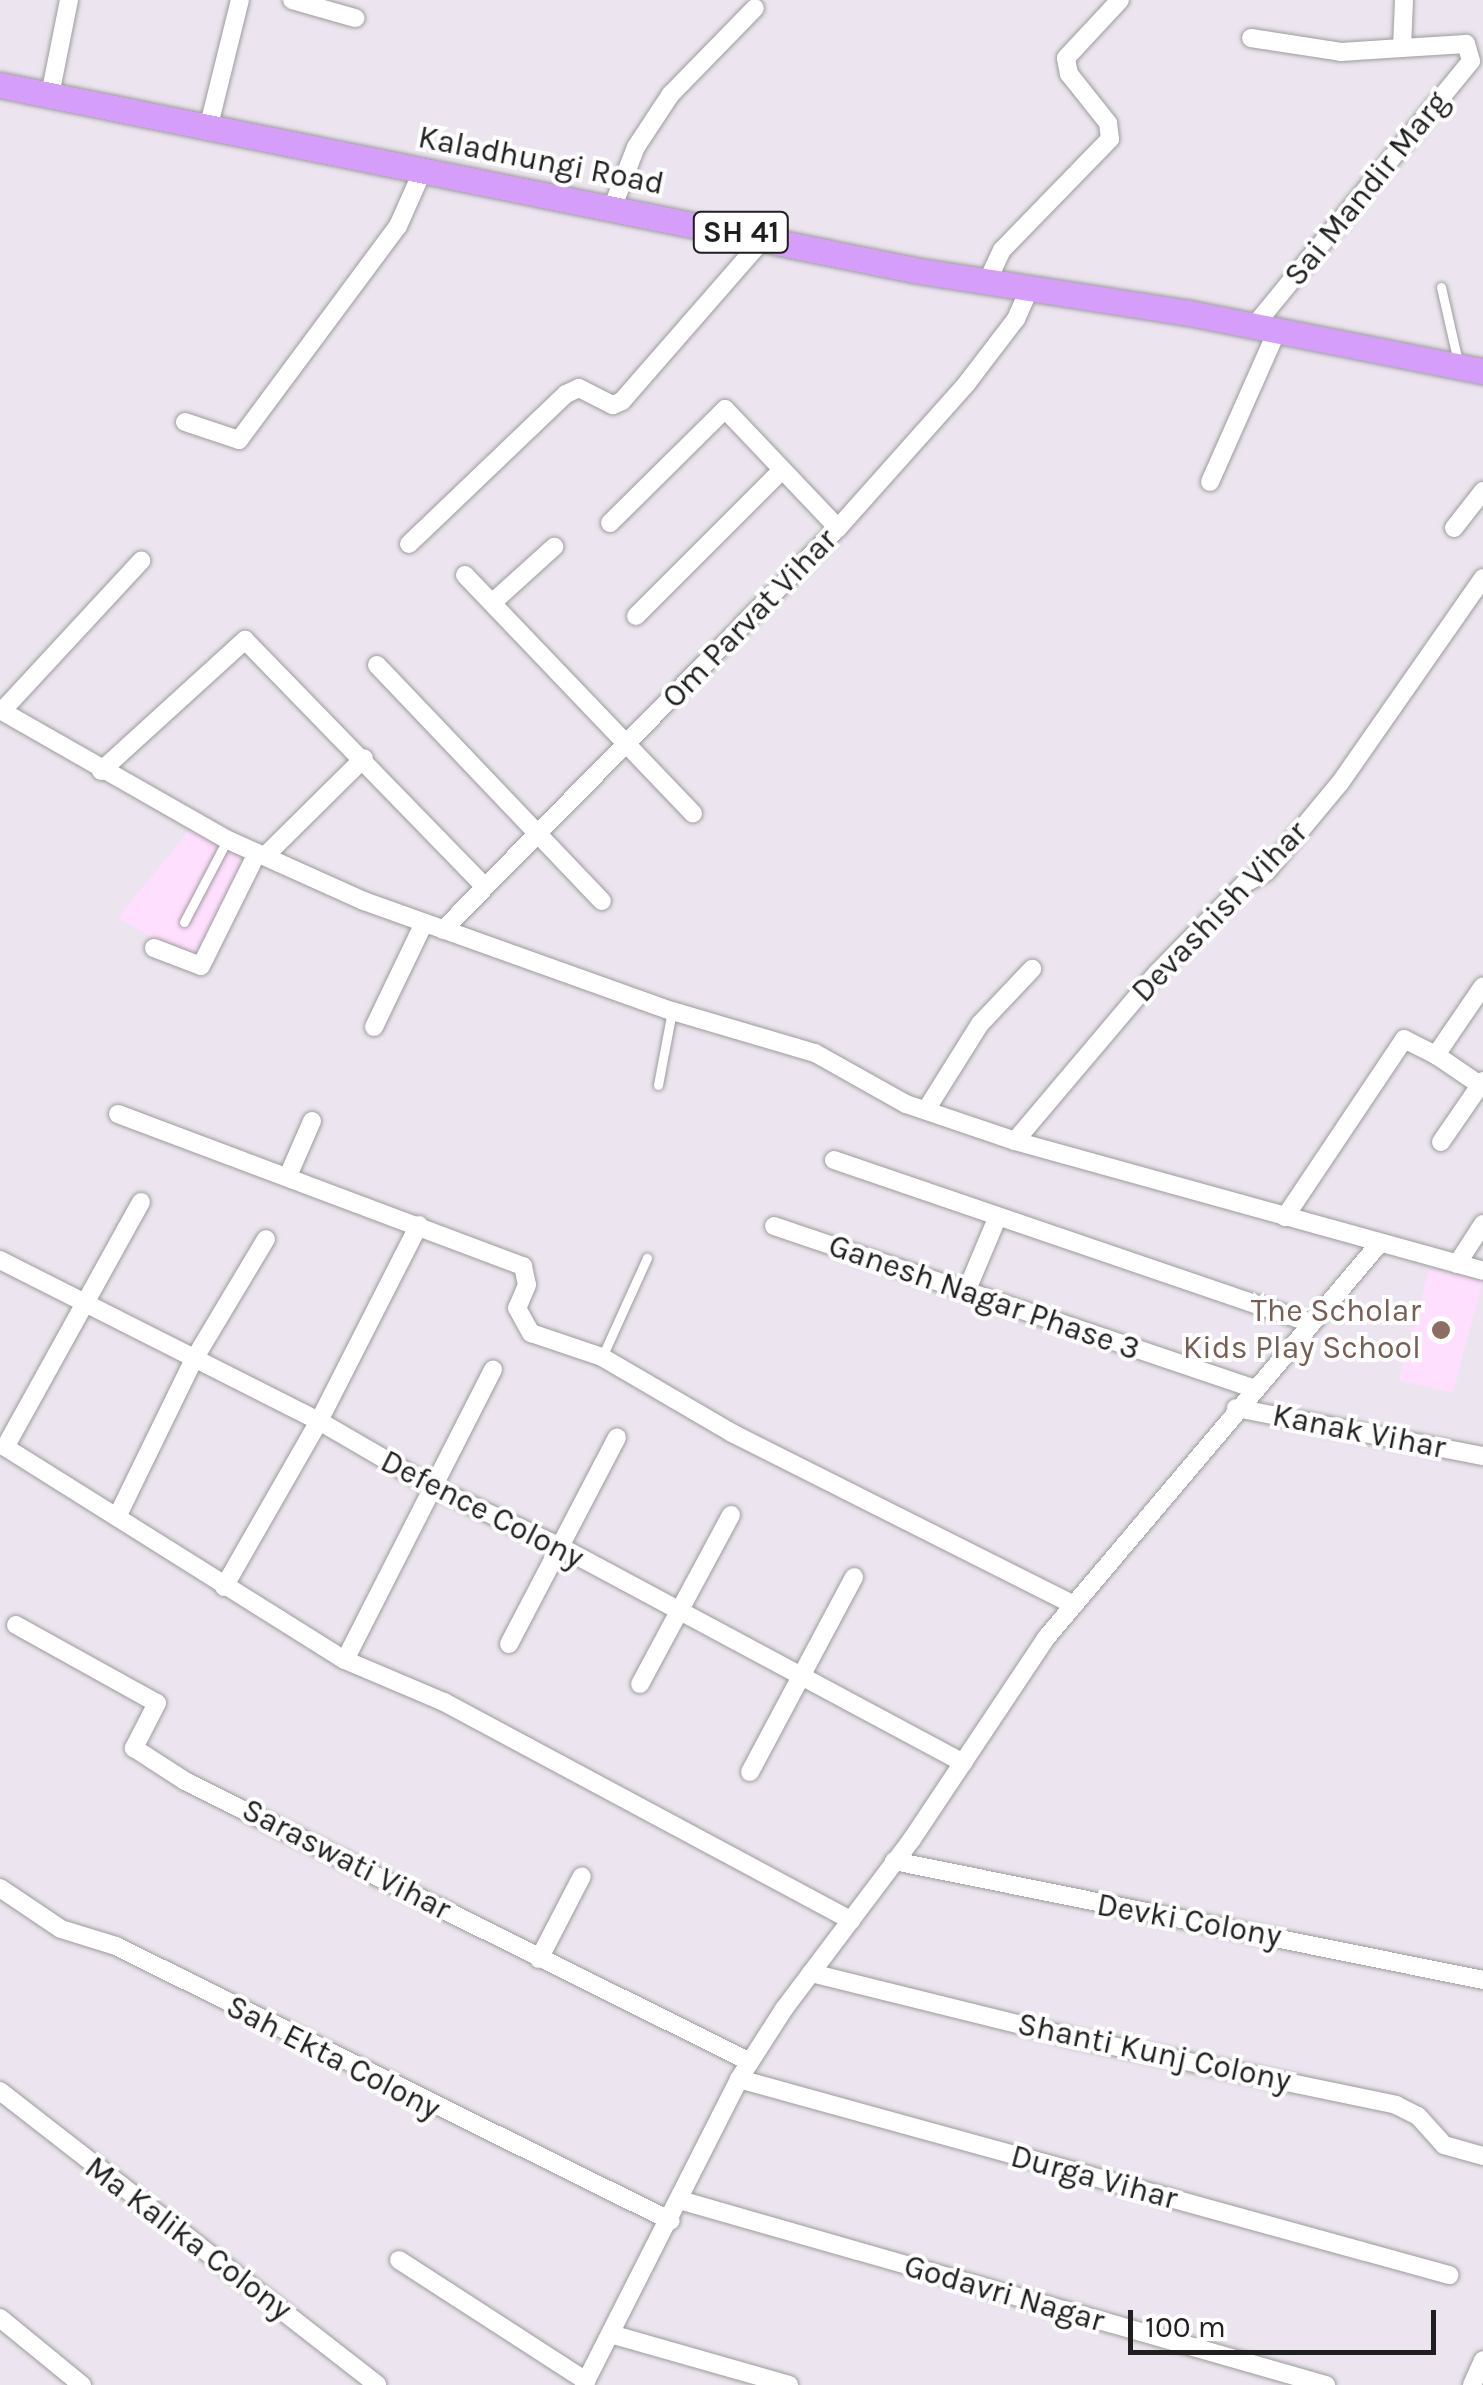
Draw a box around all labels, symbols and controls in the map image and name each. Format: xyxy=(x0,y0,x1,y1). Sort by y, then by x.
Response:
street label: Sai Mandir Marg xyxy=(1277,84,1457,294)
street label: Kaladhungi Road xyxy=(415,118,667,204)
road number: SH 41 xyxy=(691,207,791,257)
street label: Om Parvat Vihar xyxy=(655,521,845,717)
street label: Devashish Vihar xyxy=(1124,814,1316,1010)
street label: Ganesh Nagar Phase 3 xyxy=(823,1227,1145,1369)
place label: The Scholar Kids Play School xyxy=(1183,1293,1421,1368)
marker: The Scholar Kids Play School xyxy=(1430,1319,1452,1341)
street label: Kanak Vihar xyxy=(1269,1396,1449,1468)
street label: Defence Colony xyxy=(374,1442,590,1578)
street label: Saraswati Vihar xyxy=(235,1791,457,1929)
street label: Devki Colony xyxy=(1094,1886,1284,1956)
street label: Sah Ekta Colony xyxy=(220,1988,446,2128)
street label: Shanti Kunj Colony xyxy=(1014,2005,1294,2101)
street label: Durga Vihar xyxy=(1007,2137,1181,2219)
street label: Ma Kalika Colony xyxy=(77,2149,299,2329)
street label: Godavri Nagar xyxy=(900,2247,1108,2341)
scale bar xyxy=(1133,2290,1440,2352)
text: 100 m xyxy=(1145,2309,1226,2345)

